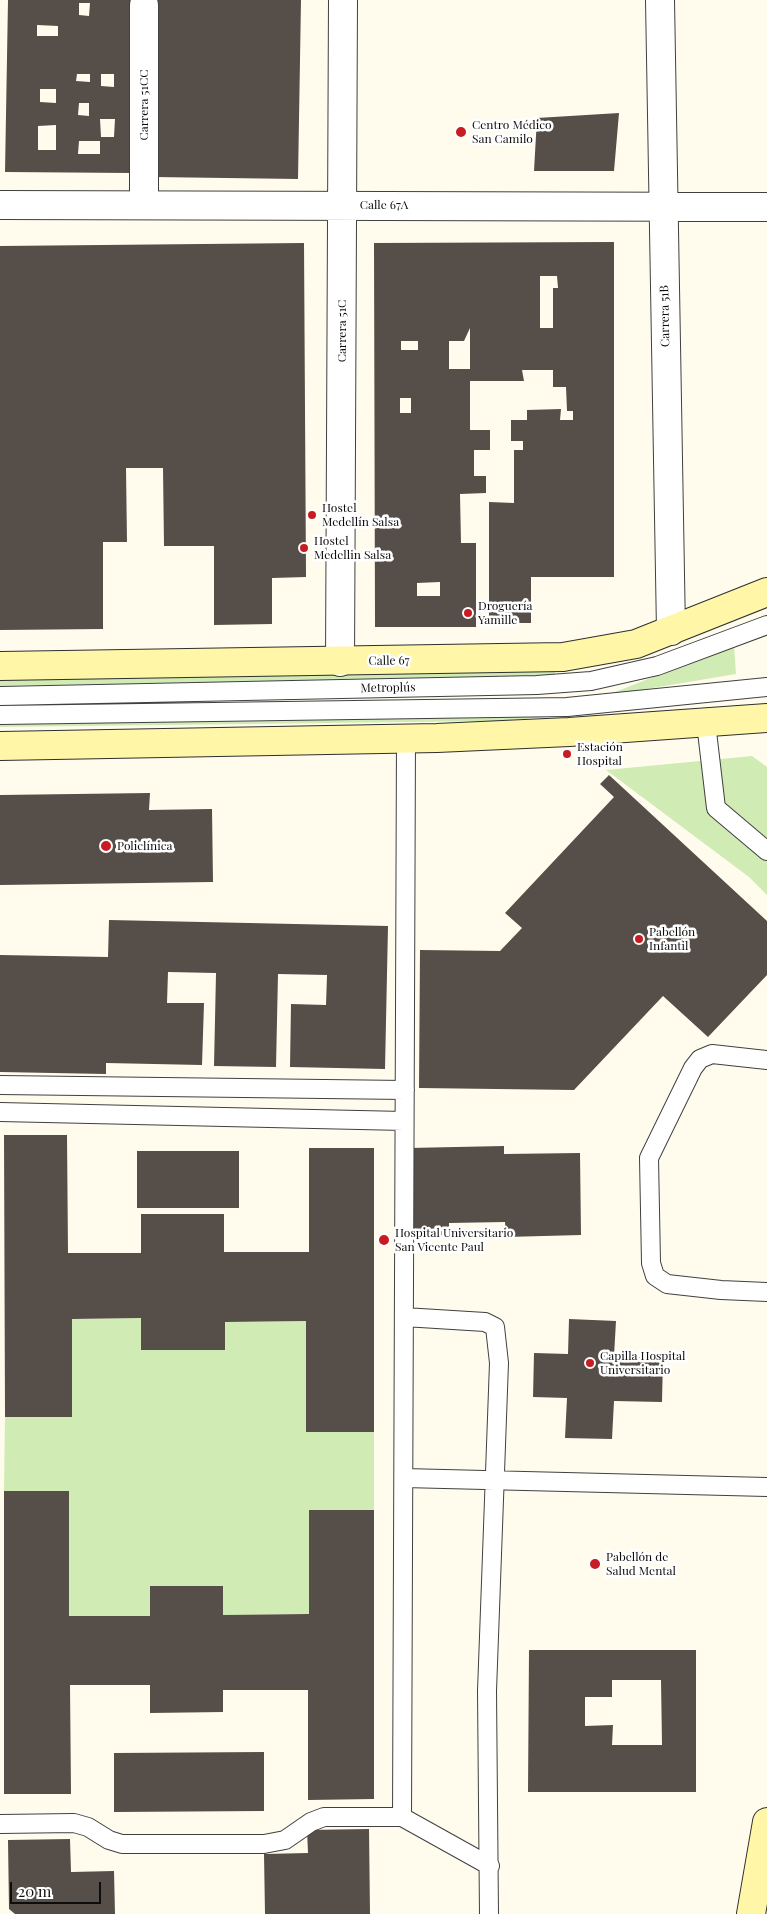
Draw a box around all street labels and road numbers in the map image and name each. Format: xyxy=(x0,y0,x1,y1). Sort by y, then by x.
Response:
street label: Carrera 51CC xyxy=(137,70,151,140)
street label: Calle 67A xyxy=(360,198,408,212)
street label: Carrera 51B xyxy=(657,285,673,347)
street label: Carrera 51C xyxy=(335,300,349,362)
street label: Calle 67 xyxy=(368,653,410,669)
street label: Metroplús xyxy=(360,680,416,696)

